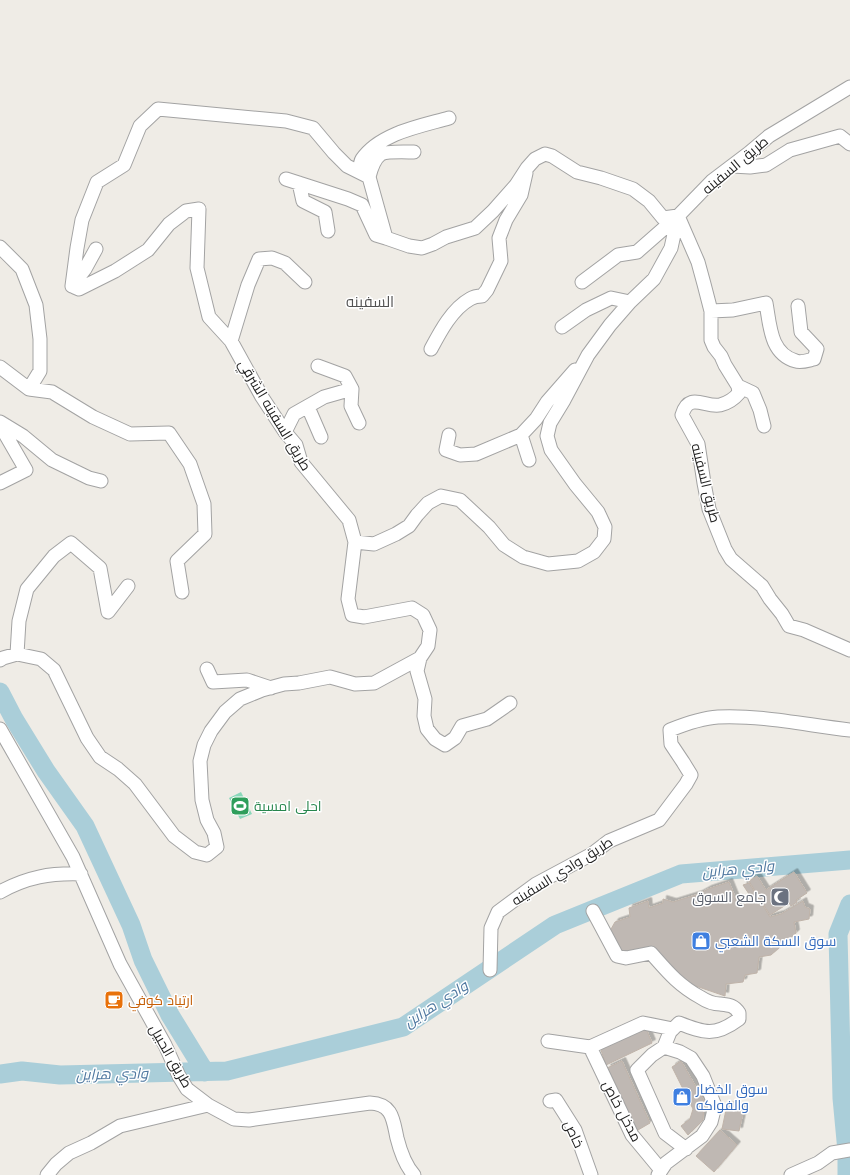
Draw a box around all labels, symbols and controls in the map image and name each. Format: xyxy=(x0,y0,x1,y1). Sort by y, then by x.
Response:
street label: طريق السفينه xyxy=(697,131,773,199)
district label: السفينه xyxy=(346,291,394,313)
street label: طريق السفينه الشرقي xyxy=(232,355,316,476)
street label: طريق السفينه xyxy=(686,441,726,525)
sports icon: احلى امسية xyxy=(229,795,251,817)
place label: احلى امسية xyxy=(254,796,321,816)
street label: طريق وادي السفينه xyxy=(508,832,618,912)
water label: وادي هراين xyxy=(701,855,776,884)
mosque icon: جامع السوق xyxy=(769,886,791,908)
place label: جامع السوق xyxy=(692,887,766,907)
shop icon: سوق السكة الشعبي xyxy=(690,930,712,952)
place label: سوق السكة الشعبي xyxy=(715,931,836,953)
water label: وادي هراين xyxy=(400,975,474,1034)
cafe icon: ارتياد كوفي xyxy=(103,989,125,1011)
place label: ارتياد كوفي xyxy=(128,990,193,1012)
street label: طريق الحبيل xyxy=(145,1021,197,1091)
water label: وادي هراين xyxy=(76,1062,149,1087)
street label: مدخل خاص xyxy=(597,1077,647,1145)
place label: سوق الخضار والفواكه xyxy=(695,1079,768,1115)
shop icon: سوق الخضار والفواكه xyxy=(671,1086,693,1108)
street label: خاص xyxy=(559,1117,589,1151)

